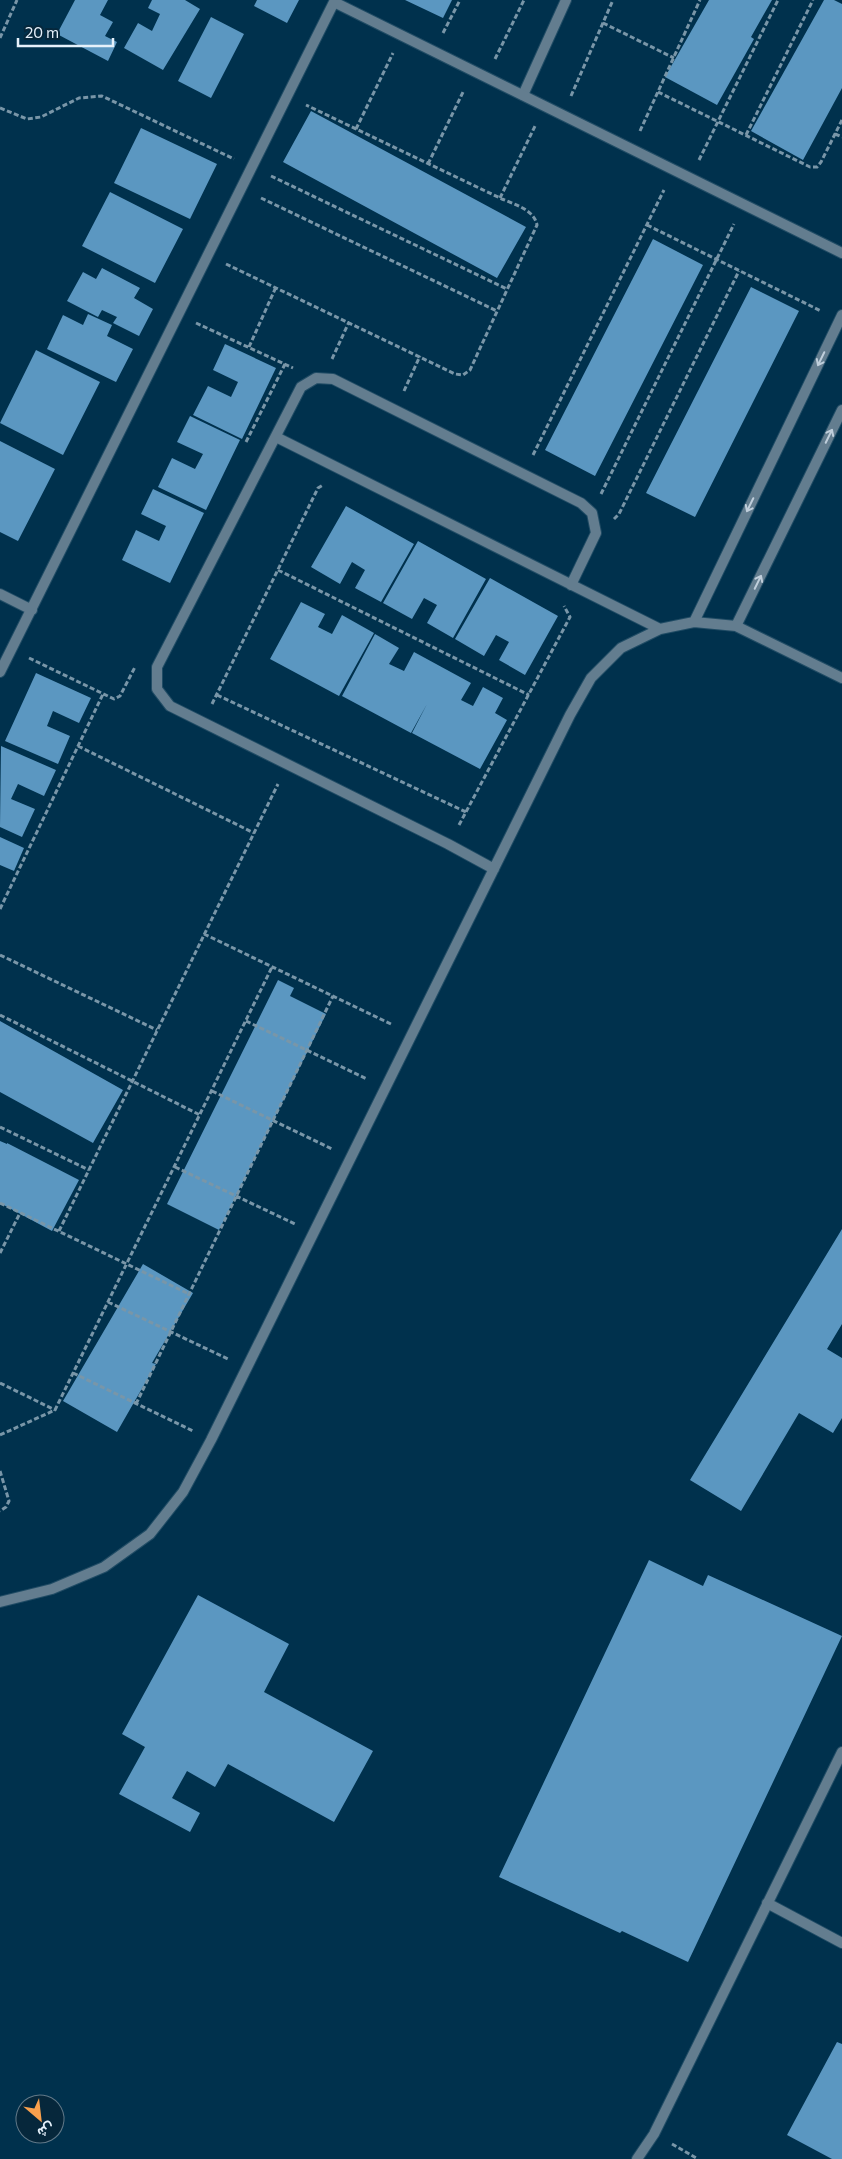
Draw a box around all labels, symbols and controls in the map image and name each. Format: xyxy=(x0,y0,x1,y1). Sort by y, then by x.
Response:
scale bar xyxy=(18,15,112,47)
text: 20 m xyxy=(25,23,59,41)
one-way arrow xyxy=(816,351,825,366)
one-way arrow xyxy=(825,429,834,444)
one-way arrow xyxy=(745,497,754,512)
one-way arrow xyxy=(754,575,763,590)
north arrow xyxy=(15,2094,65,2144)
text: ش xyxy=(34,2119,58,2142)

